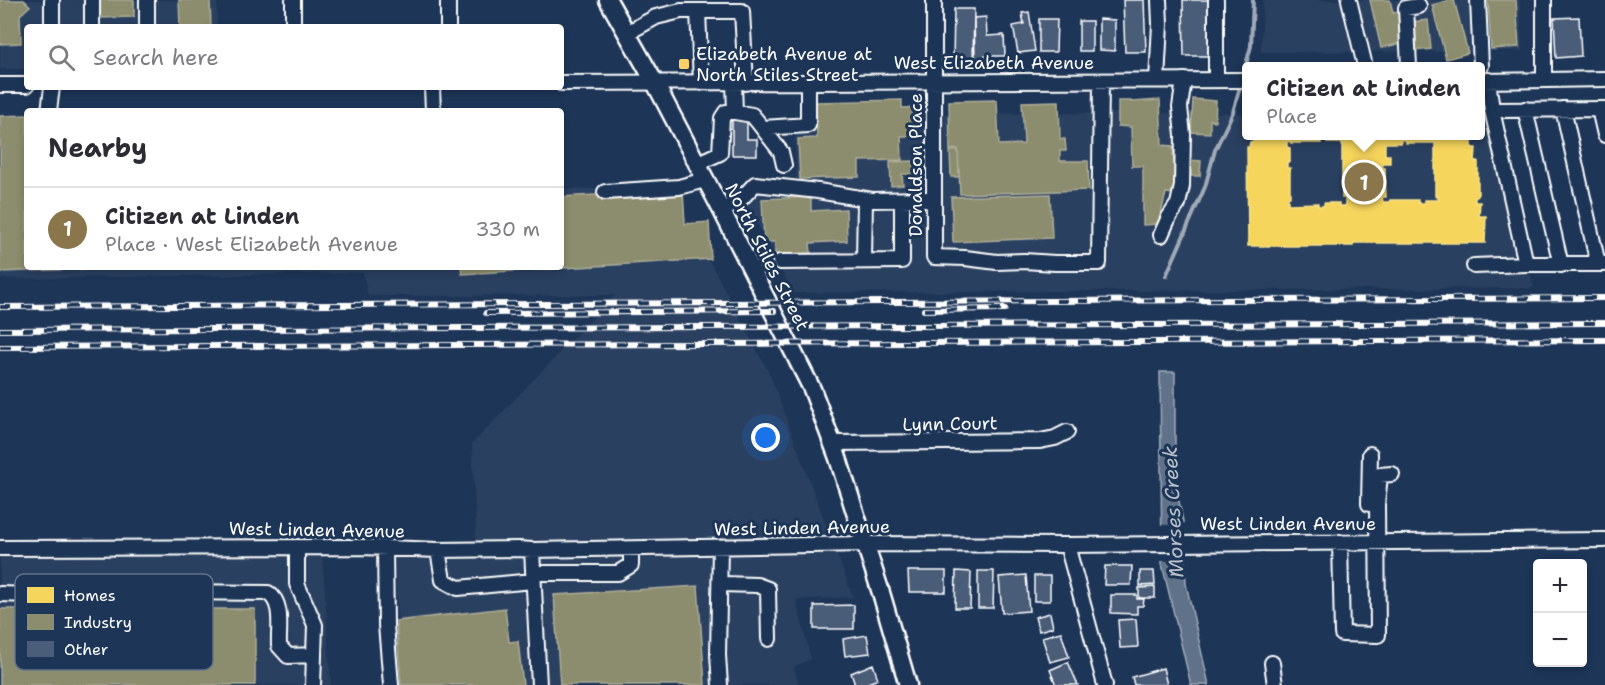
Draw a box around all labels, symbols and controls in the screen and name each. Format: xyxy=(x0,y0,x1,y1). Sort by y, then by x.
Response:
search box xyxy=(24,24,564,90)
icon: search xyxy=(45,41,78,74)
place label: Elizabeth Avenue at North Stiles Street xyxy=(696,42,873,87)
text: Search here xyxy=(93,43,219,72)
street label: West Elizabeth Avenue xyxy=(894,51,1094,75)
marker: Elizabeth Avenue at North Stiles Street xyxy=(677,57,691,71)
popup xyxy=(1242,62,1485,140)
text: Citizen at Linden xyxy=(1266,74,1461,103)
street label: Donaldson Place xyxy=(904,93,928,237)
text: Place xyxy=(1266,103,1317,129)
text: Nearby xyxy=(48,130,147,165)
pin: 1 xyxy=(1344,160,1384,204)
street label: North Stiles Street xyxy=(719,179,815,335)
text: Citizen at Linden xyxy=(105,202,299,231)
text: 1 xyxy=(63,216,72,242)
text: 330 m xyxy=(476,216,540,242)
text: Place · West Elizabeth Avenue xyxy=(105,231,398,257)
street label: Lynn Court xyxy=(902,411,998,437)
your location xyxy=(751,423,780,452)
water label: Morses Creek xyxy=(1157,445,1189,579)
street label: West Linden Avenue xyxy=(1200,512,1376,536)
street label: West Linden Avenue xyxy=(714,514,890,542)
street label: West Linden Avenue xyxy=(229,516,405,544)
map controls xyxy=(1533,559,1587,667)
button: + xyxy=(1533,559,1587,613)
legend xyxy=(15,574,213,670)
text: Homes xyxy=(64,585,116,606)
text: Industry xyxy=(64,612,132,633)
button: − xyxy=(1533,613,1587,667)
text: Other xyxy=(64,639,108,660)

